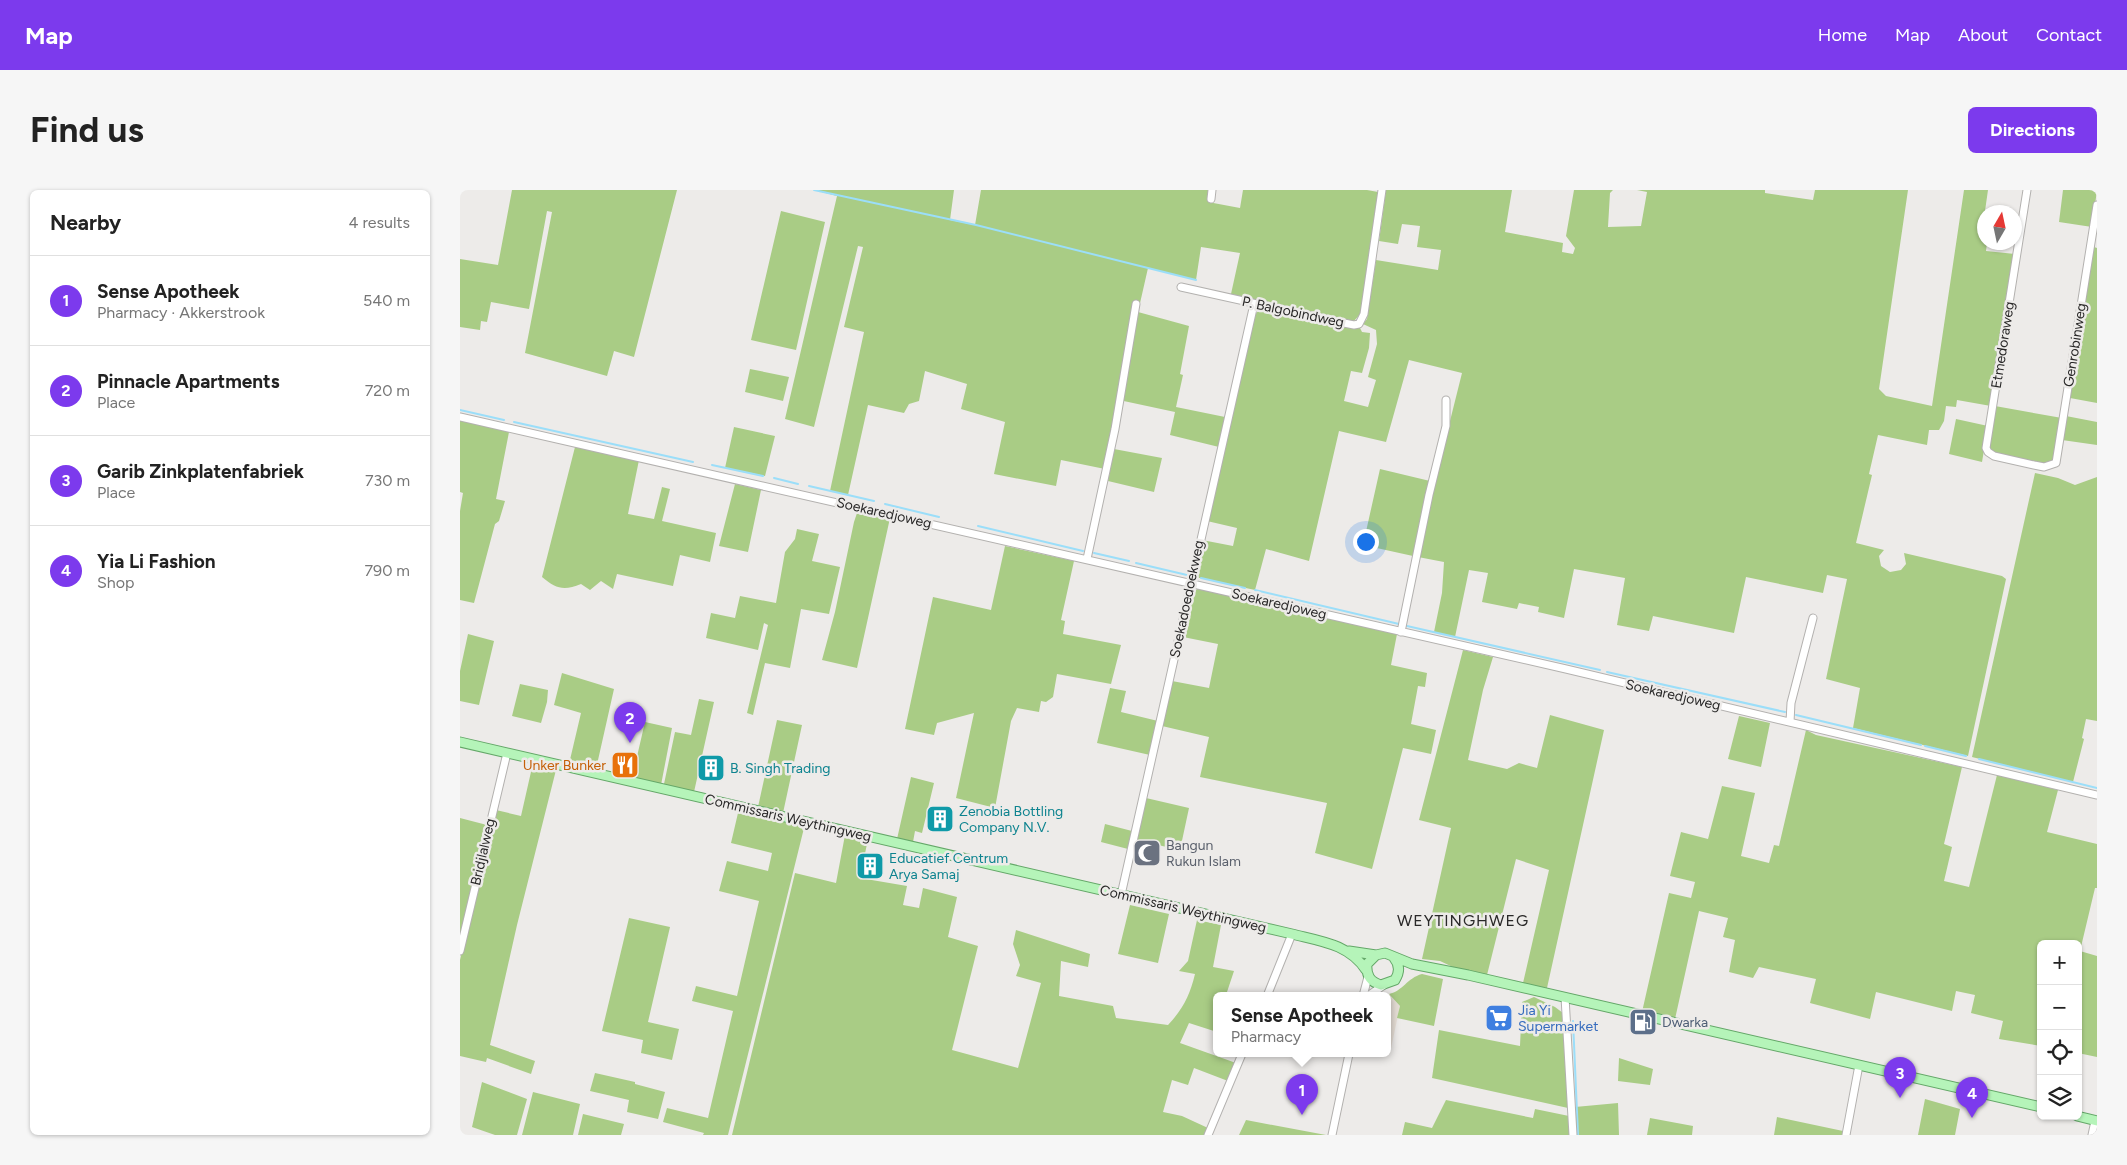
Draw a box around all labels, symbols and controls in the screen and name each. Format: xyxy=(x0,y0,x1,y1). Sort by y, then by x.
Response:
text: Map xyxy=(25,21,73,50)
text: Home xyxy=(1818,24,1867,46)
text: Map xyxy=(1895,24,1930,46)
text: About xyxy=(1958,24,2008,46)
text: Contact xyxy=(2036,24,2102,46)
button: Directions xyxy=(1968,107,2097,153)
text: Find us xyxy=(30,109,144,151)
north arrow xyxy=(1977,205,2022,250)
text: Nearby xyxy=(50,210,121,235)
text: 4 results xyxy=(349,213,410,232)
text: Sense Apotheek xyxy=(97,280,240,303)
text: 1 xyxy=(63,291,69,310)
text: 540 m xyxy=(363,291,410,310)
street label: P. Balgobindweg xyxy=(1240,293,1346,331)
street label: Etmedoraweg xyxy=(1988,300,2018,390)
street label: Genrobinweg xyxy=(2060,302,2090,388)
text: Pharmacy · Akkerstrook xyxy=(97,303,265,322)
text: Pinnacle Apartments xyxy=(97,370,280,393)
text: 2 xyxy=(61,381,71,400)
text: 720 m xyxy=(365,381,410,400)
text: Place xyxy=(97,393,135,412)
text: Garib Zinkplatenfabriek xyxy=(97,460,304,483)
text: 3 xyxy=(62,471,70,490)
text: 730 m xyxy=(365,471,410,490)
text: Place xyxy=(97,483,135,502)
street label: Soekaredjoweg xyxy=(835,494,933,532)
your location xyxy=(1353,529,1379,555)
street label: Soekadoedoekweg xyxy=(1166,539,1208,659)
text: Yia Li Fashion xyxy=(97,550,216,573)
text: 4 xyxy=(61,561,71,580)
text: 790 m xyxy=(365,561,410,580)
text: Shop xyxy=(97,573,135,592)
street label: Soekaredjoweg xyxy=(1230,585,1328,623)
street label: Soekaredjoweg xyxy=(1624,676,1722,714)
pin: 2 xyxy=(614,702,646,743)
restaurant icon: Unker Bunker xyxy=(610,750,640,780)
building icon: B. Singh Trading xyxy=(696,753,726,783)
place label: Unker Bunker xyxy=(523,757,606,774)
place label: B. Singh Trading xyxy=(730,760,831,777)
street label: Commissaris Weythingweg xyxy=(703,791,873,845)
place label: Zenobia Bottling Company N.V. xyxy=(959,803,1063,836)
building icon: Zenobia Bottling Company N.V. xyxy=(925,804,955,834)
street label: Bridjlalweg xyxy=(467,817,499,887)
place label: Bangun Rukun Islam xyxy=(1166,837,1241,870)
mosque icon: Bangun Rukun Islam xyxy=(1132,838,1162,868)
place label: Educatief Centrum Arya Samaj xyxy=(889,850,1008,883)
building icon: Educatief Centrum Arya Samaj xyxy=(855,851,885,881)
street label: Commissaris Weythingweg xyxy=(1098,882,1268,936)
district label: WEYTINGHWEG xyxy=(1397,911,1529,930)
map controls xyxy=(2037,940,2082,1120)
button: + xyxy=(2037,940,2082,985)
button: − xyxy=(2037,985,2082,1030)
popup xyxy=(1213,992,1391,1057)
place label: Jia Yi Supermarket xyxy=(1518,1002,1598,1035)
supermarket icon: Jia Yi Supermarket xyxy=(1484,1003,1514,1033)
text: Sense Apotheek xyxy=(1231,1004,1373,1027)
fuel station icon: Dwarka xyxy=(1628,1007,1658,1037)
place label: Dwarka xyxy=(1662,1014,1708,1031)
text: Pharmacy xyxy=(1231,1027,1301,1046)
button: locate xyxy=(2037,1030,2082,1075)
pin: 3 xyxy=(1884,1057,1916,1098)
pin: 1 xyxy=(1286,1074,1318,1115)
button: layers xyxy=(2037,1075,2082,1120)
pin: 4 xyxy=(1956,1077,1988,1118)

